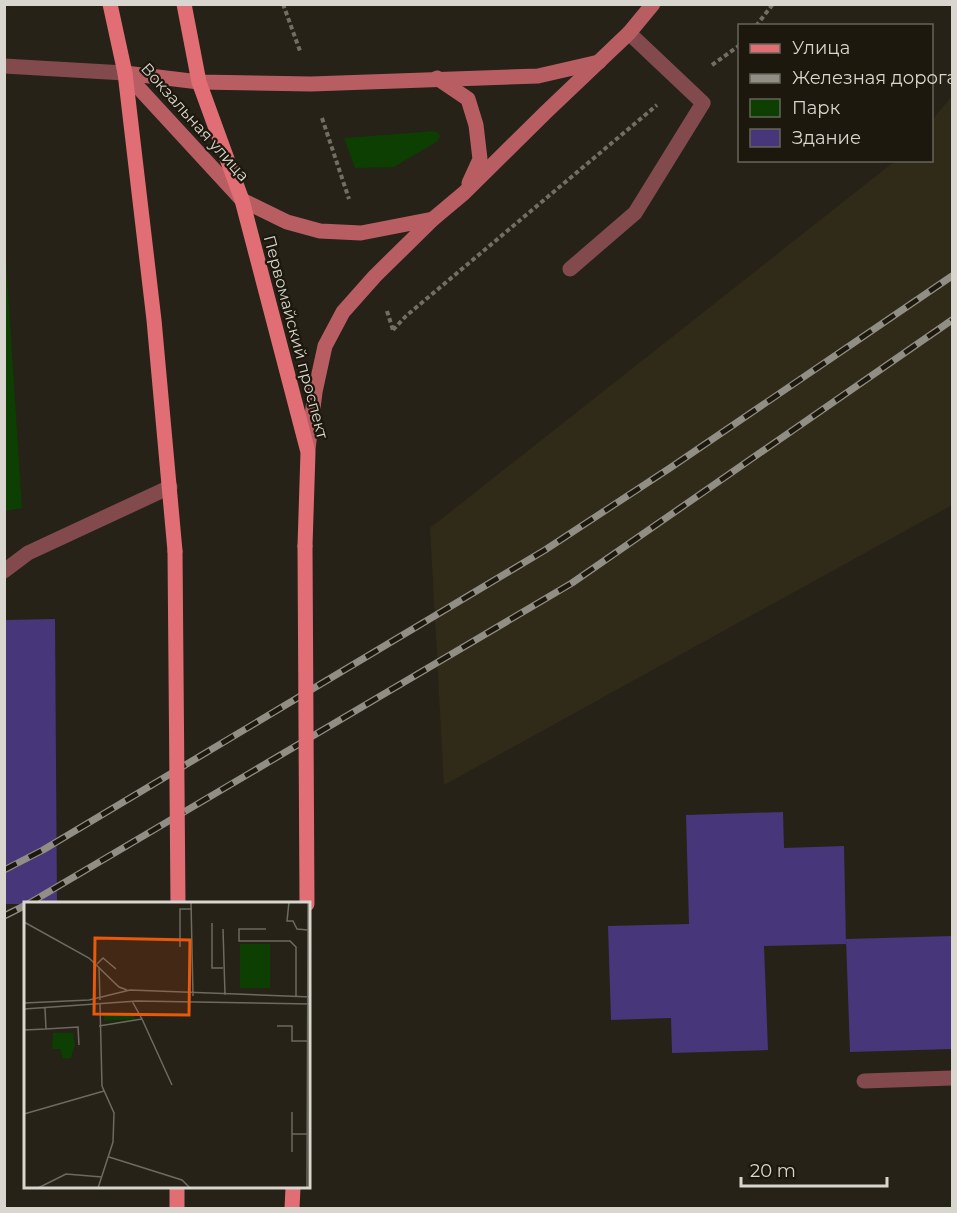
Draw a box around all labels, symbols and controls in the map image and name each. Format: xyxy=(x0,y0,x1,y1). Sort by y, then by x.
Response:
legend xyxy=(738,24,933,162)
text: Улица xyxy=(792,37,850,59)
street label: Вокзальная улица xyxy=(137,59,253,185)
text: Железная дорога xyxy=(792,67,957,89)
text: Парк xyxy=(792,97,841,119)
text: Здание xyxy=(792,127,861,149)
street label: Первомайский проспект xyxy=(260,233,332,441)
inset map xyxy=(24,902,310,1189)
scale bar xyxy=(741,1150,886,1188)
text: 20 m xyxy=(750,1160,796,1182)

